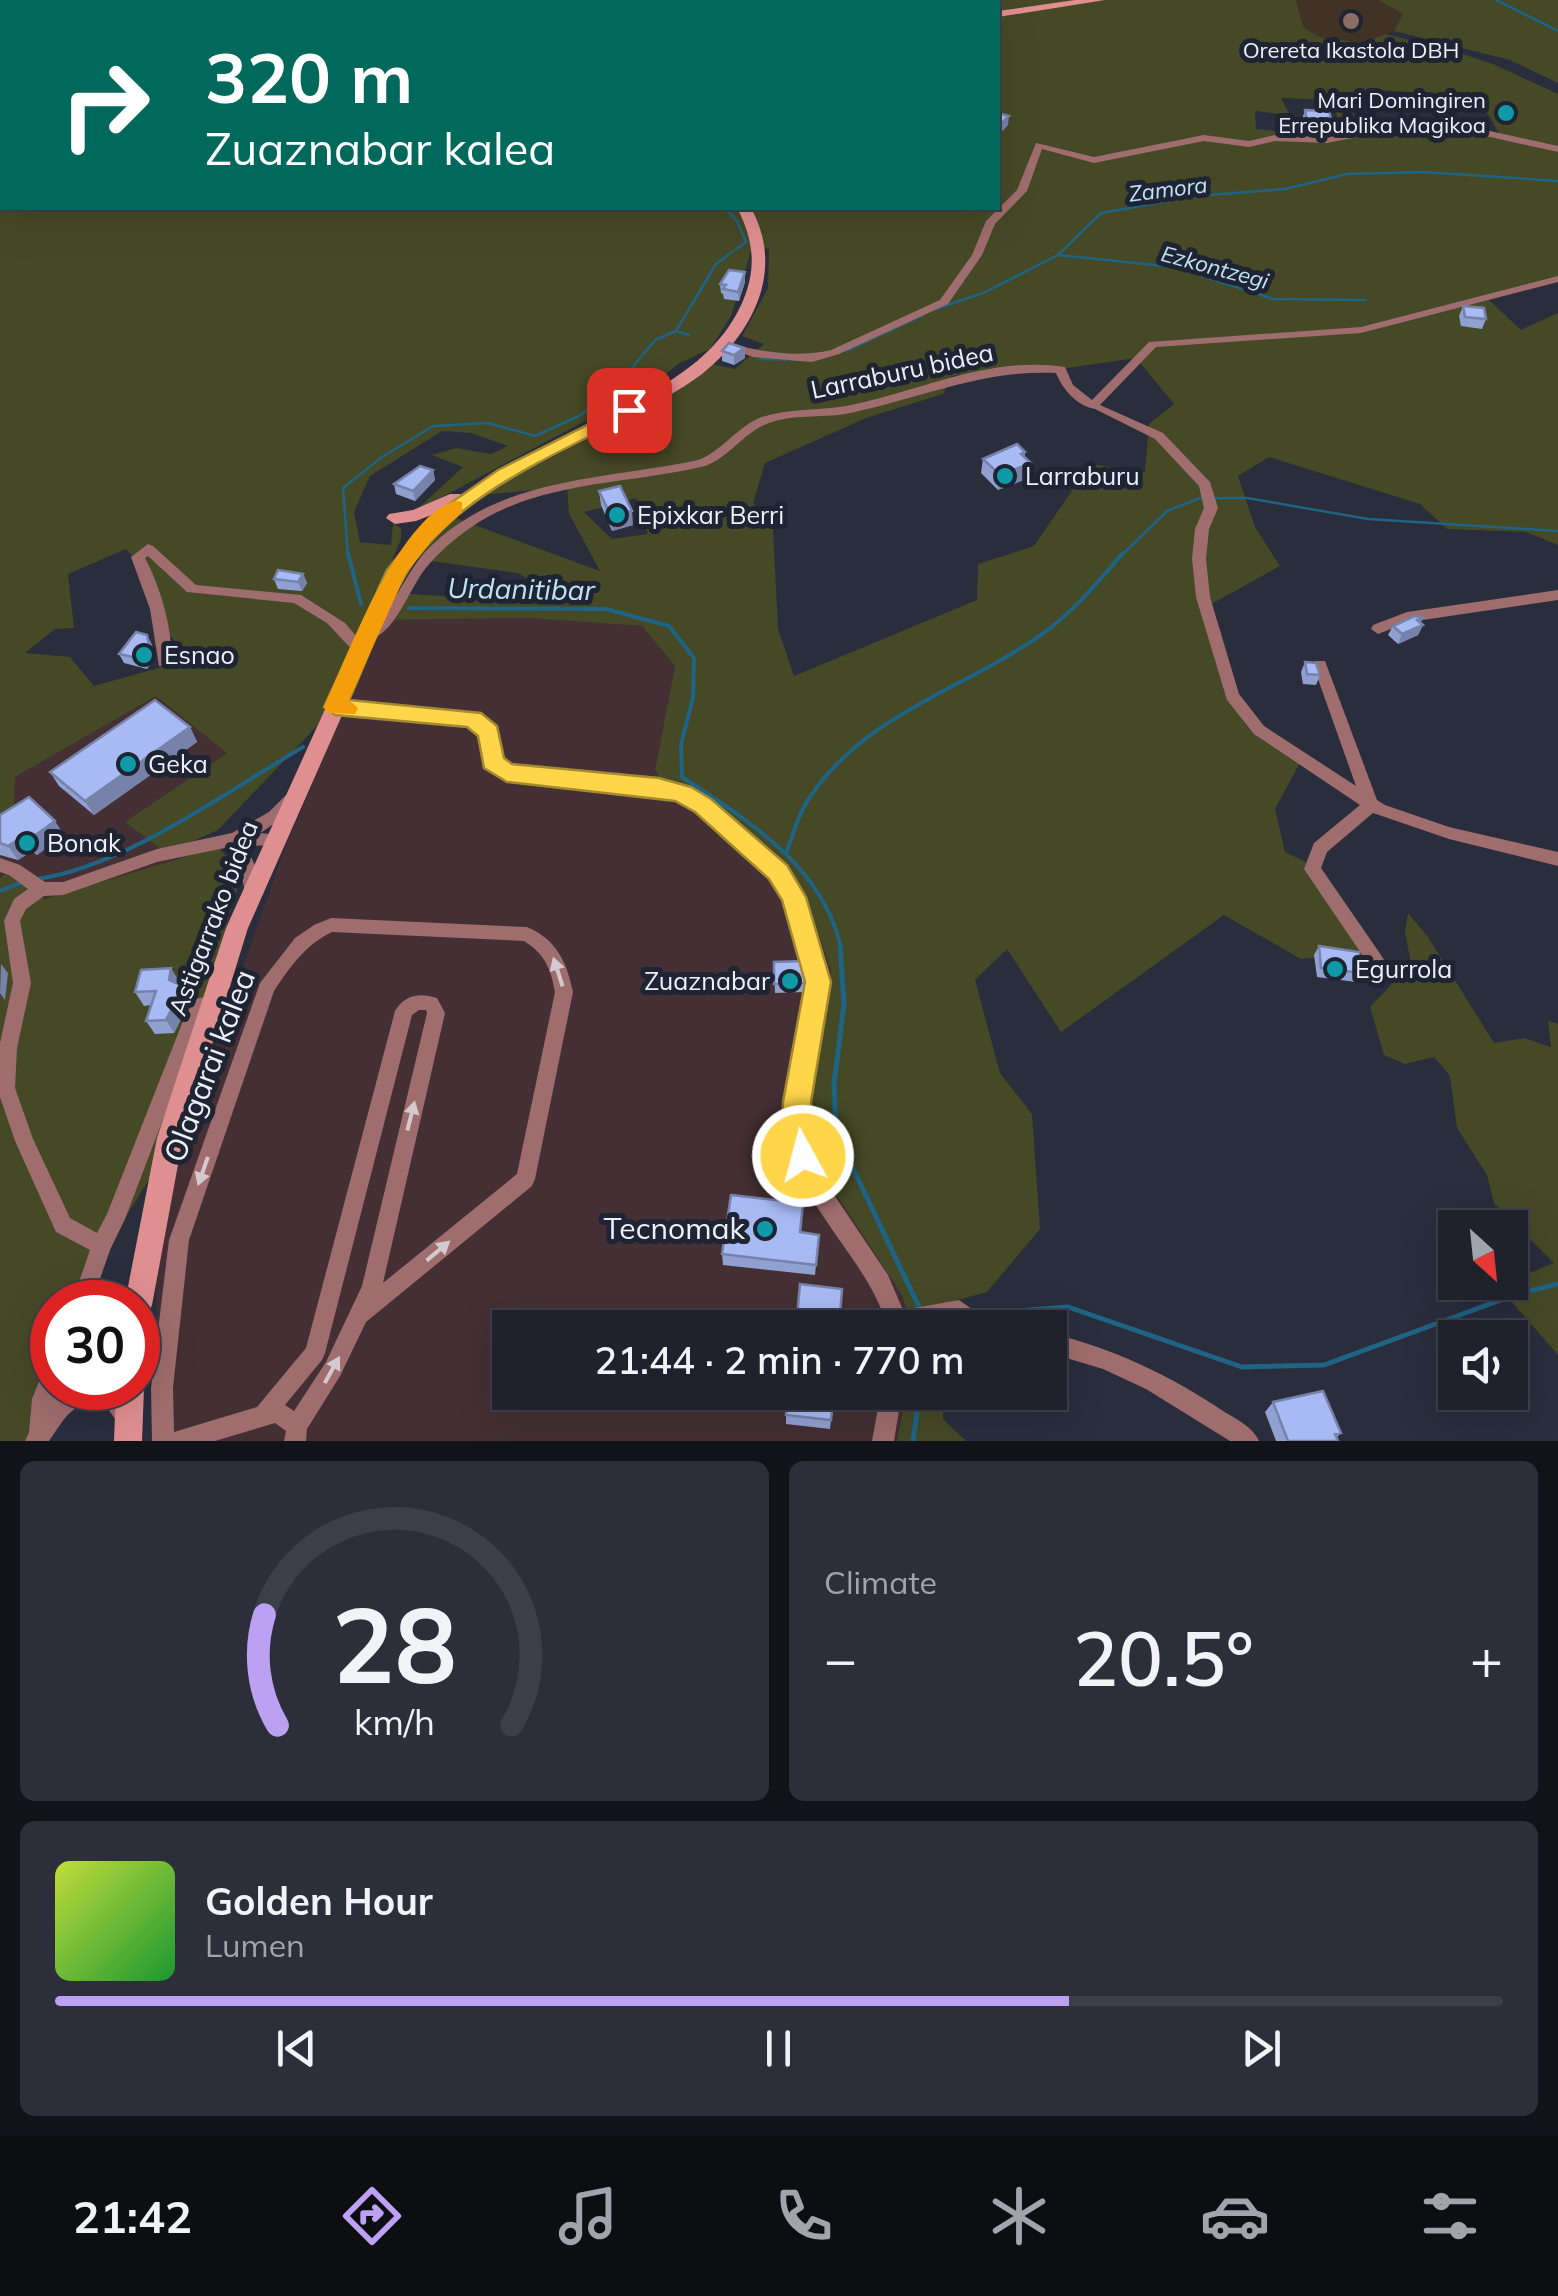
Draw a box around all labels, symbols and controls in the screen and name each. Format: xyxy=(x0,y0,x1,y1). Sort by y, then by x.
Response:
marker: Orereta Ikastola DBH xyxy=(1340,10,1362,32)
text: 320 m xyxy=(205,33,413,121)
place label: Orereta Ikastola DBH xyxy=(1243,36,1459,64)
icon: right xyxy=(40,40,170,170)
place label: Mari Domingiren Errepublika Magikoa xyxy=(1278,86,1486,139)
marker: Mari Domingiren Errepublika Magikoa xyxy=(1495,102,1517,124)
text: Zuaznabar kalea xyxy=(205,120,555,176)
water label: Zamora xyxy=(1127,170,1209,208)
water label: Ezkontzegi xyxy=(1158,239,1273,295)
street label: Larraburu bidea xyxy=(808,336,996,405)
pin xyxy=(587,368,672,453)
icon: arrive xyxy=(602,383,657,438)
place label: Larraburu xyxy=(1025,460,1140,491)
marker: Larraburu xyxy=(994,465,1016,487)
place label: Epixkar Berri xyxy=(637,499,784,530)
marker: Epixkar Berri xyxy=(606,504,628,526)
water label: Urdanitibar xyxy=(447,570,597,607)
place label: Esnao xyxy=(164,639,235,670)
marker: Esnao xyxy=(133,644,155,666)
place label: Geka xyxy=(148,748,208,779)
marker: Geka xyxy=(117,753,139,775)
street label: Astigarrako bidea xyxy=(161,816,264,1020)
place label: Bonak xyxy=(47,827,122,858)
marker: Bonak xyxy=(16,832,38,854)
place label: Egurrola xyxy=(1355,953,1452,984)
one-way arrow xyxy=(550,956,565,986)
marker: Egurrola xyxy=(1324,958,1346,980)
street label: Olagarai kalea xyxy=(155,964,263,1167)
place label: Zuaznabar xyxy=(644,965,770,996)
marker: Zuaznabar xyxy=(779,970,801,992)
one-way arrow xyxy=(404,1100,420,1131)
position arrow xyxy=(751,1104,855,1208)
one-way arrow xyxy=(194,1156,209,1186)
place label: Tecnomak xyxy=(604,1209,746,1247)
north arrow xyxy=(1438,1210,1528,1300)
map controls xyxy=(1438,1210,1528,1410)
marker: Tecnomak xyxy=(754,1218,776,1240)
one-way arrow xyxy=(426,1241,451,1262)
speed limit sign: 30 xyxy=(30,1280,160,1410)
button: sound xyxy=(1438,1320,1528,1410)
text: 21:44 · 2 min · 770 m xyxy=(594,1336,965,1384)
one-way arrow xyxy=(323,1356,340,1385)
text: Climate xyxy=(824,1562,937,1602)
text: 28 xyxy=(332,1578,457,1709)
text: 20.5° xyxy=(1073,1611,1254,1705)
text: − xyxy=(824,1624,857,1693)
text: + xyxy=(1470,1624,1503,1693)
text: km/h xyxy=(354,1699,435,1744)
text: Golden Hour xyxy=(205,1877,433,1925)
text: Lumen xyxy=(205,1925,305,1965)
icon: previous xyxy=(269,2021,324,2076)
icon: pause xyxy=(751,2021,806,2076)
icon: next xyxy=(1234,2021,1289,2076)
icon: directions xyxy=(337,2181,407,2251)
icon: music xyxy=(553,2181,623,2251)
icon: phone xyxy=(769,2181,839,2251)
icon: climate xyxy=(984,2181,1054,2251)
icon: car xyxy=(1200,2181,1270,2251)
icon: filters xyxy=(1415,2181,1485,2251)
text: 21:42 xyxy=(73,2188,192,2244)

